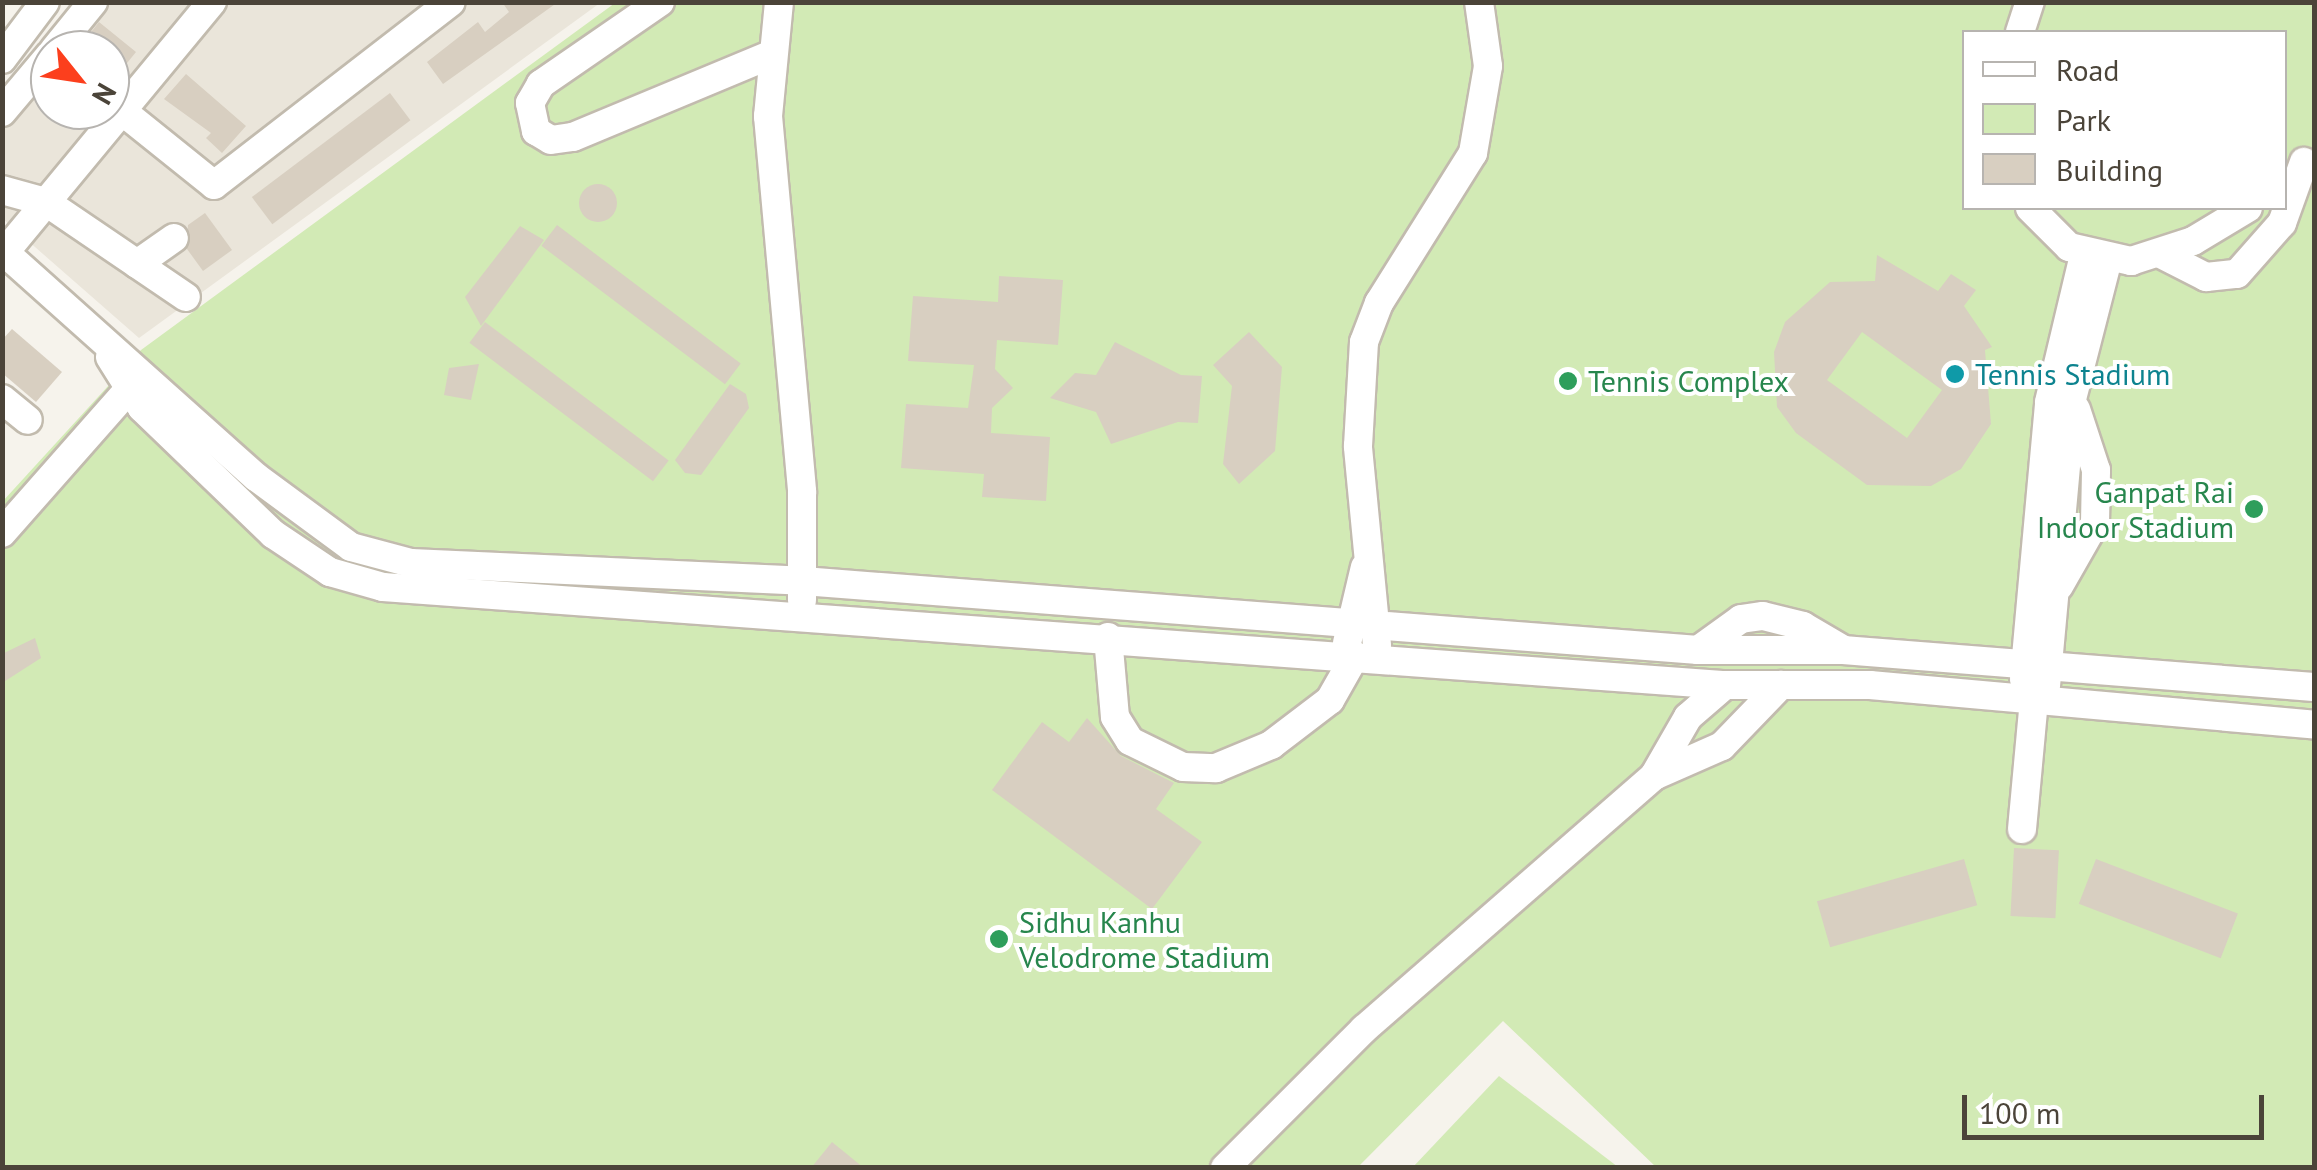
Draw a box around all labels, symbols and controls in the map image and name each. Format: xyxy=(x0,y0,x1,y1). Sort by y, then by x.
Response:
north arrow xyxy=(30,30,130,130)
legend xyxy=(1962,30,2287,210)
text: Road xyxy=(2056,50,2120,89)
text: N xyxy=(84,77,125,111)
text: Park xyxy=(2056,100,2111,139)
text: Building xyxy=(2056,150,2163,189)
place label: Tennis Stadium xyxy=(1975,356,2170,392)
place label: Tennis Complex xyxy=(1588,363,1789,399)
marker: Tennis Stadium xyxy=(1944,363,1966,385)
marker: Tennis Complex xyxy=(1557,370,1579,392)
place label: Ganpat Rai Indoor Stadium xyxy=(2037,474,2234,544)
marker: Ganpat Rai Indoor Stadium xyxy=(2243,498,2265,520)
place label: Sidhu Kanhu Velodrome Stadium xyxy=(1019,904,1270,974)
marker: Sidhu Kanhu Velodrome Stadium xyxy=(988,928,1010,950)
scale bar xyxy=(1967,1075,2270,1137)
text: 100 m xyxy=(1979,1093,2060,1132)

